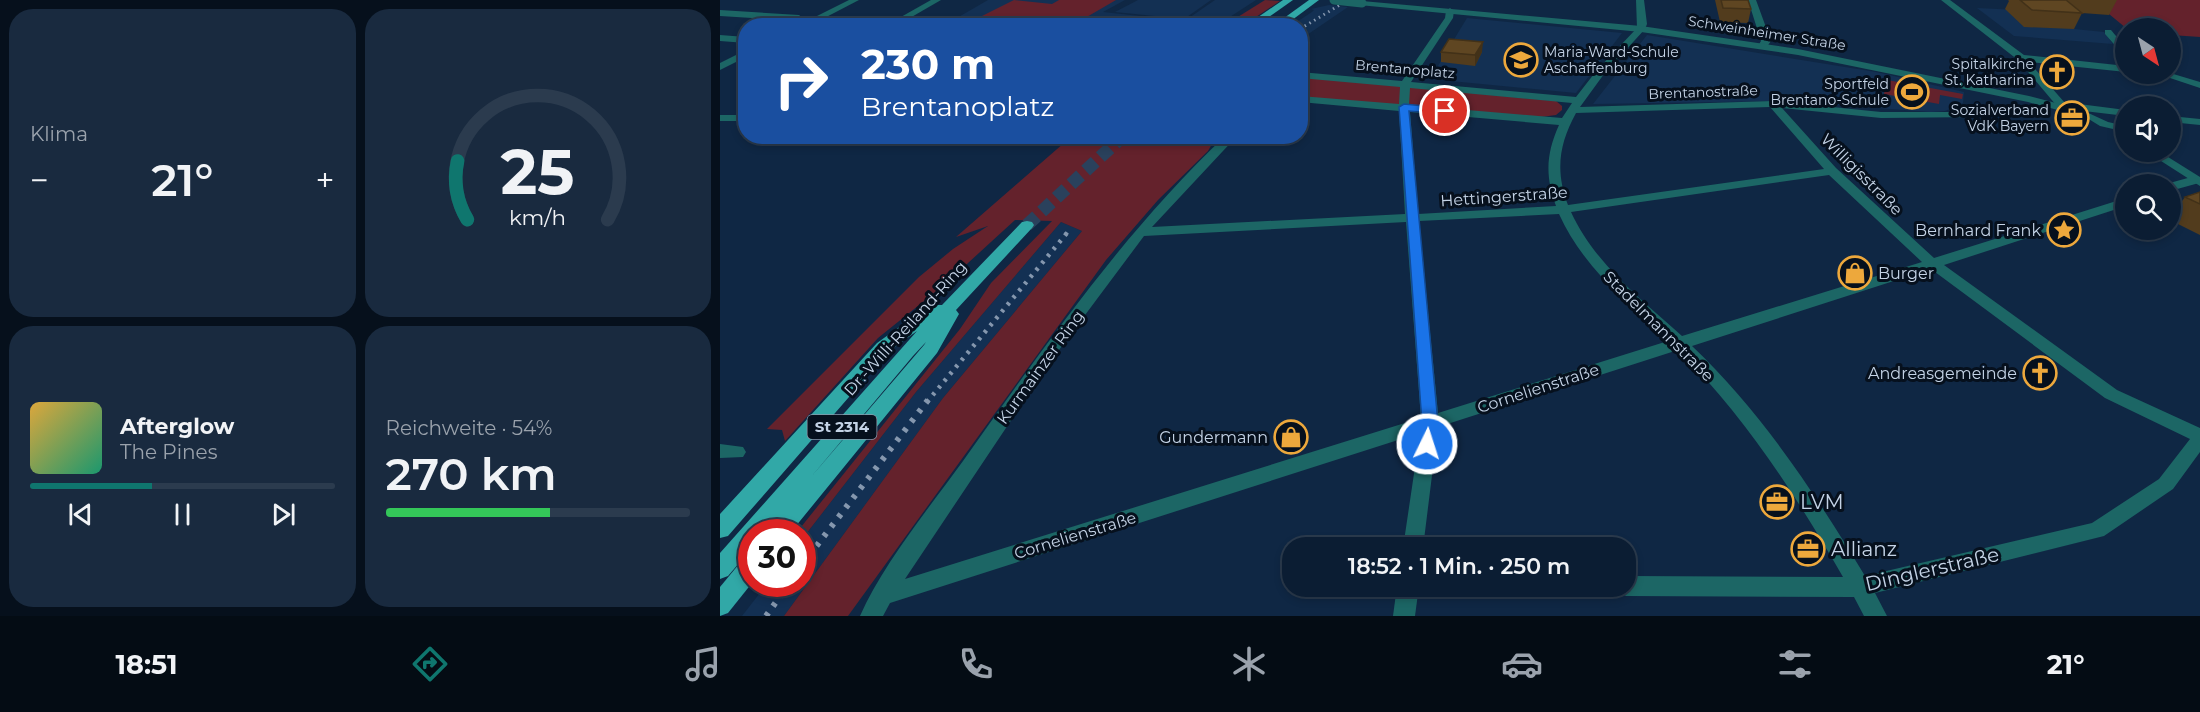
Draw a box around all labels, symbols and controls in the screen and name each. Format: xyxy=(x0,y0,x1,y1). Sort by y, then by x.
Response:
street label: Schweinheimer Straße xyxy=(1687,12,1847,54)
north arrow xyxy=(2115,18,2181,84)
map controls xyxy=(2115,18,2181,240)
text: 230 m xyxy=(861,38,995,90)
icon: right xyxy=(762,42,840,120)
school or university icon: Maria-Ward-Schule Aschaffenburg xyxy=(1503,42,1539,78)
place label: Maria-Ward-Schule Aschaffenburg xyxy=(1544,43,1679,77)
church icon: Spitalkirche St. Katharina xyxy=(2039,54,2075,90)
place label: Spitalkirche St. Katharina xyxy=(1945,55,2034,89)
street label: Brentanoplatz xyxy=(1354,56,1456,82)
sports icon: Sportfeld Brentano-Schule xyxy=(1894,74,1930,110)
place label: Sportfeld Brentano-Schule xyxy=(1770,75,1889,109)
street label: Brentanostraße xyxy=(1648,81,1758,103)
pin xyxy=(1419,85,1470,136)
text: Brentanoplatz xyxy=(861,90,1054,123)
icon: arrive xyxy=(1428,94,1461,127)
button: sound xyxy=(2115,96,2181,162)
office icon: Sozialverband VdK Bayern xyxy=(2054,100,2090,136)
place label: Sozialverband VdK Bayern xyxy=(1951,101,2049,135)
text: Klima xyxy=(30,122,88,146)
street label: Willigisstraße xyxy=(1817,130,1906,219)
text: 25 xyxy=(501,134,575,210)
text: 21° xyxy=(151,152,213,207)
text: − xyxy=(30,160,49,200)
text: + xyxy=(316,160,334,200)
button: search xyxy=(2115,174,2181,240)
street label: Hettingerstraße xyxy=(1440,183,1568,210)
text: km/h xyxy=(509,204,566,230)
place icon: Bernhard Frank xyxy=(2046,212,2082,248)
place label: Bernhard Frank xyxy=(1915,221,2041,240)
shop icon: Burger xyxy=(1837,255,1873,291)
street label: Dr.-Willi-Reiland-Ring xyxy=(840,257,971,399)
place label: Burger xyxy=(1878,264,1934,283)
street label: Stadelmannstraße xyxy=(1600,267,1718,385)
street label: Kurmainzer Ring xyxy=(993,307,1088,428)
church icon: Andreasgemeinde xyxy=(2022,355,2058,391)
street label: Cornelienstraße xyxy=(1475,360,1601,417)
place label: Andreasgemeinde xyxy=(1868,364,2017,383)
position arrow xyxy=(1395,412,1459,476)
text: Afterglow xyxy=(120,413,234,440)
road number: St 2314 xyxy=(808,415,876,439)
text: Reichweite · 54% xyxy=(386,416,552,440)
shop icon: Gundermann xyxy=(1273,419,1309,455)
place label: Gundermann xyxy=(1159,428,1268,447)
text: The Pines xyxy=(120,440,217,464)
text: 270 km xyxy=(386,446,557,501)
office icon: LVM xyxy=(1759,484,1795,520)
place label: LVM xyxy=(1800,490,1844,514)
icon: previous xyxy=(64,498,97,531)
icon: pause xyxy=(166,498,199,531)
icon: next xyxy=(267,498,300,531)
street label: Cornelienstraße xyxy=(1012,508,1139,563)
speed limit sign: 30 xyxy=(738,519,816,597)
office icon: Allianz xyxy=(1790,531,1826,567)
place label: Allianz xyxy=(1831,537,1897,561)
street label: Dinglerstraße xyxy=(1863,542,2001,596)
text: 18:52 · 1 Min. · 250 m xyxy=(1348,553,1570,580)
icon: directions xyxy=(409,643,451,685)
icon: music xyxy=(682,643,724,685)
icon: phone xyxy=(955,643,997,685)
icon: climate xyxy=(1228,643,1270,685)
icon: car xyxy=(1501,643,1543,685)
icon: filters xyxy=(1774,643,1816,685)
text: 18:51 xyxy=(116,648,178,681)
text: 21° xyxy=(2047,648,2084,681)

